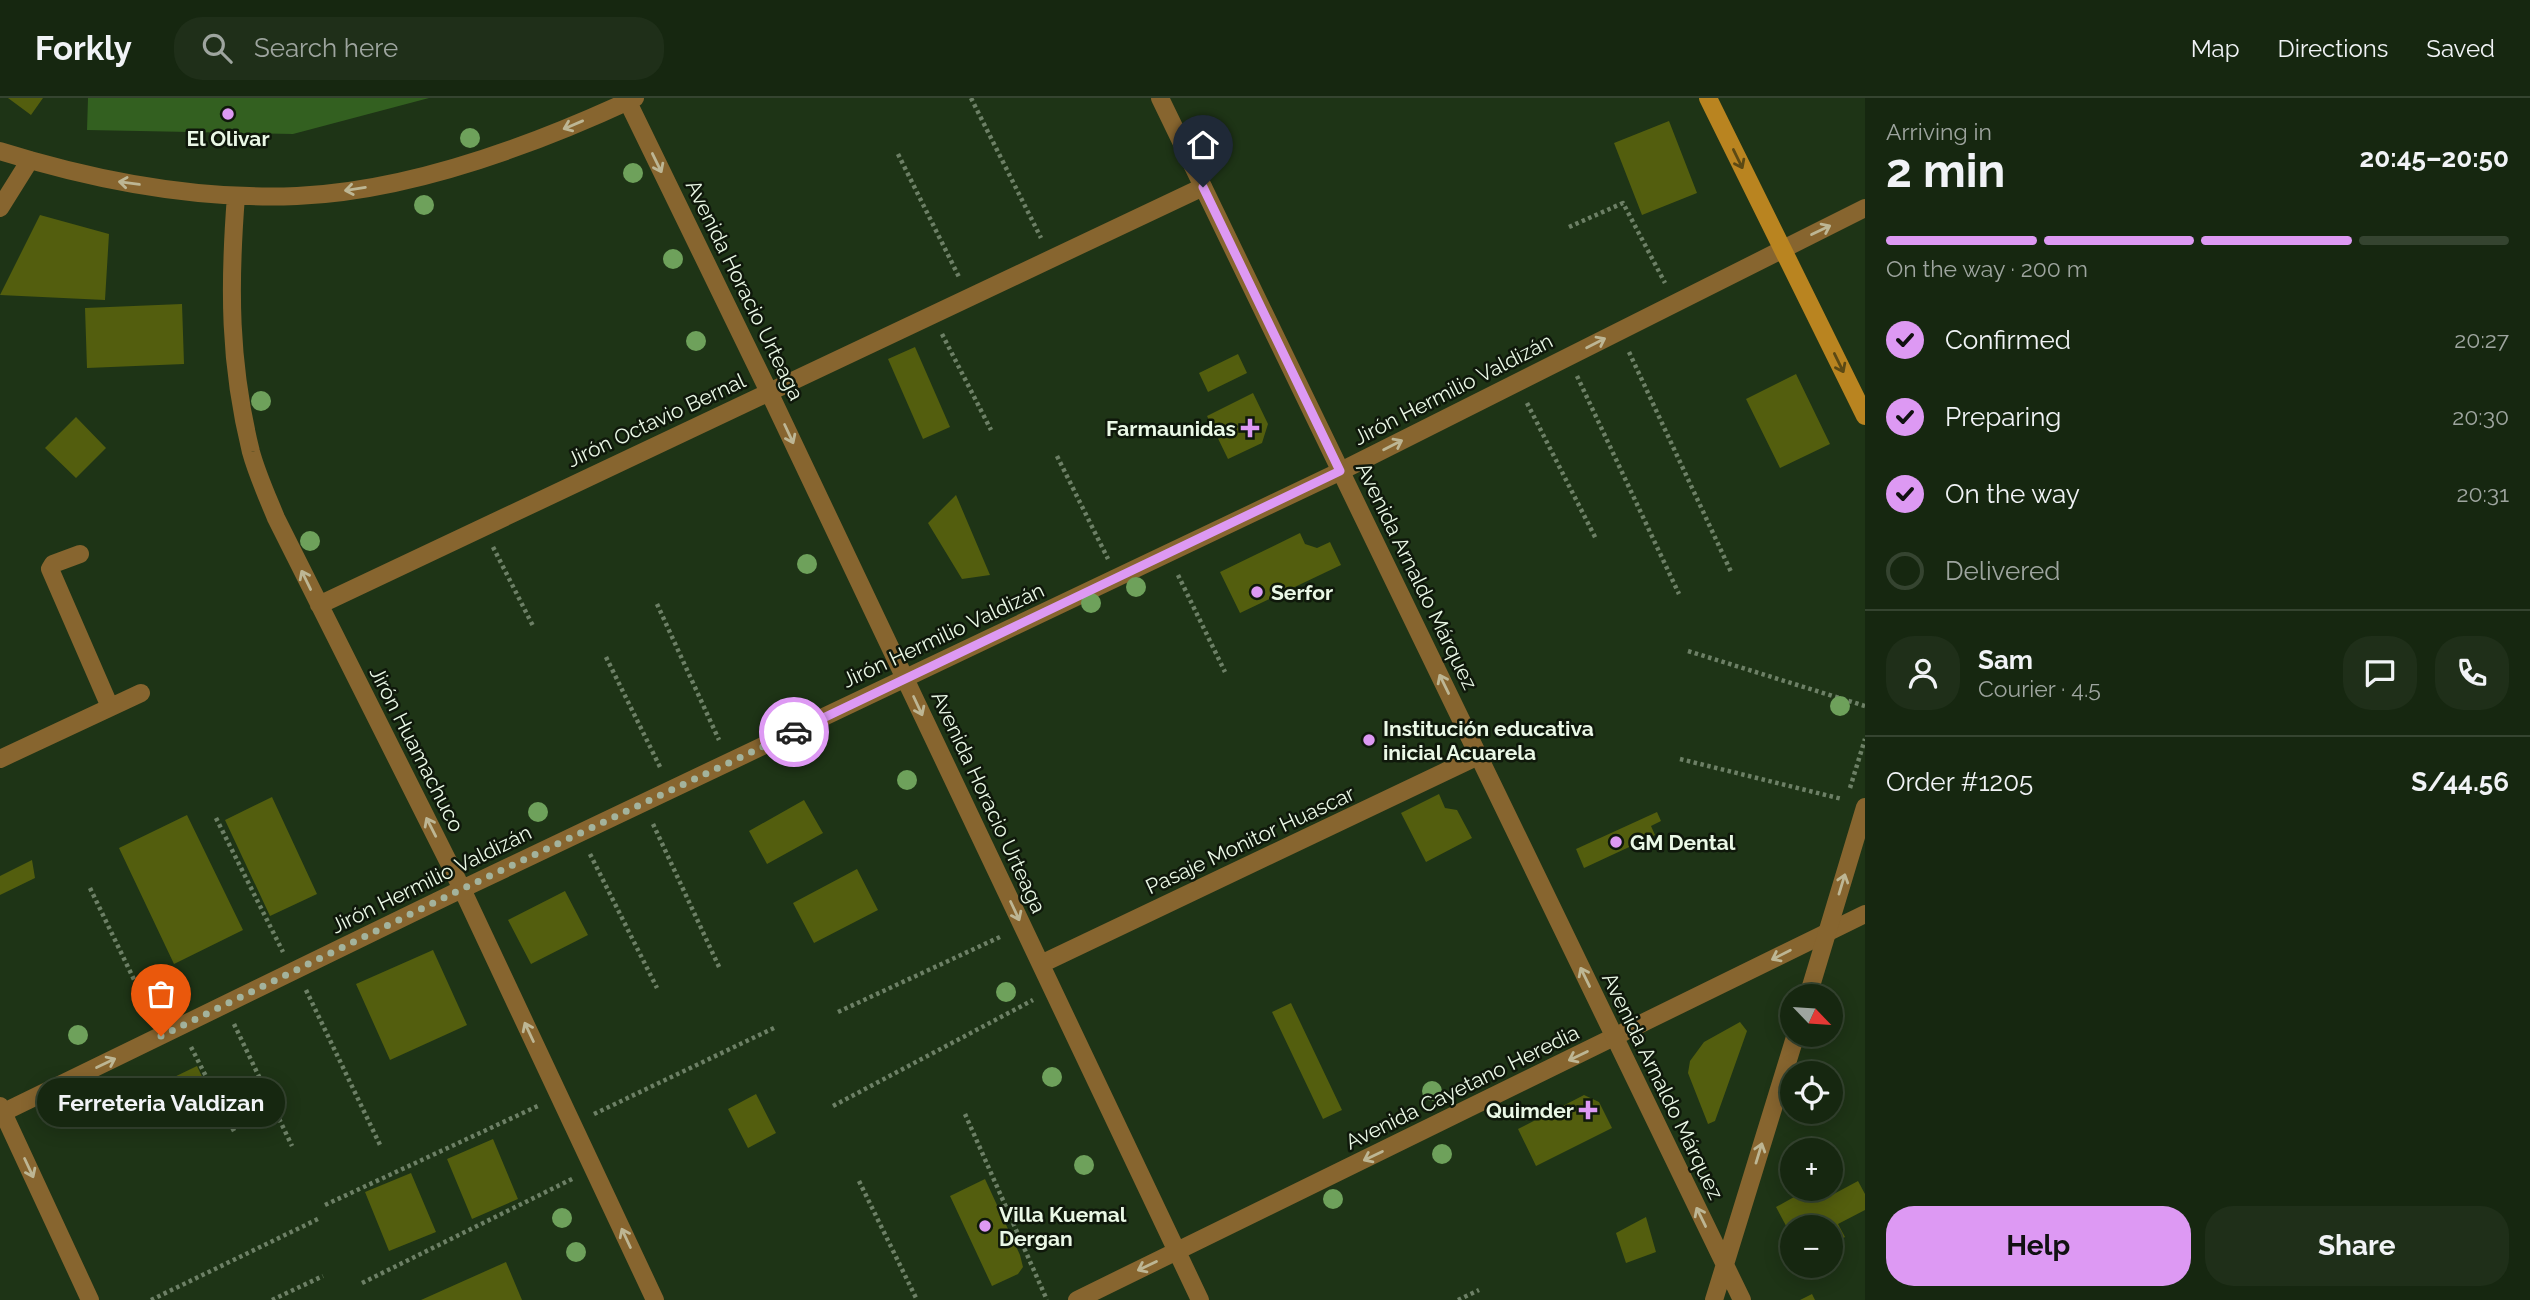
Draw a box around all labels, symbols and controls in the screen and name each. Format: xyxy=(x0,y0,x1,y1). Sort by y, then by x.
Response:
search box xyxy=(174,17,664,80)
text: Forkly xyxy=(35,29,132,68)
icon: search xyxy=(198,29,236,67)
text: Search here xyxy=(254,33,398,63)
text: Map xyxy=(2191,34,2240,63)
text: Directions xyxy=(2278,34,2388,63)
text: Saved xyxy=(2426,34,2495,63)
marker: El Olivar xyxy=(220,106,236,122)
pin xyxy=(1173,115,1233,187)
text: Arriving in xyxy=(1886,118,1992,145)
one-way arrow xyxy=(562,119,584,132)
place label: El Olivar xyxy=(186,126,270,151)
icon: home xyxy=(1184,126,1222,164)
text: 20:45–20:50 xyxy=(2360,143,2509,173)
text: 2 min xyxy=(1886,144,2005,198)
one-way arrow xyxy=(1731,148,1745,169)
one-way arrow xyxy=(651,152,664,173)
one-way arrow xyxy=(118,176,141,189)
street label: Avenida Horacio Urteaga xyxy=(681,176,809,404)
one-way arrow xyxy=(344,182,367,195)
one-way arrow xyxy=(1810,222,1831,236)
text: On the way · 200 m xyxy=(1886,255,2088,282)
icon: check xyxy=(1886,321,1924,359)
text: Confirmed xyxy=(1945,325,2071,355)
text: 20:27 xyxy=(2454,326,2509,353)
street label: Jirón Hermilio Valdizán xyxy=(1349,328,1557,450)
one-way arrow xyxy=(1585,335,1606,349)
one-way arrow xyxy=(1832,352,1846,373)
street label: Jirón Octavio Bernal xyxy=(563,368,749,472)
icon: check xyxy=(1886,398,1924,436)
text: Preparing xyxy=(1945,402,2061,432)
text: 20:30 xyxy=(2452,403,2509,430)
place label: Farmaunidas xyxy=(1106,416,1236,441)
marker: Farmaunidas xyxy=(1242,420,1258,436)
one-way arrow xyxy=(783,423,796,444)
one-way arrow xyxy=(1382,437,1403,451)
street label: Avenida Arnaldo Márquez xyxy=(1351,458,1483,694)
icon: check xyxy=(1886,475,1924,513)
text: On the way xyxy=(1945,479,2080,509)
text: 20:31 xyxy=(2456,480,2509,507)
text: Delivered xyxy=(1945,556,2060,586)
one-way arrow xyxy=(299,570,313,591)
street label: Jirón Hermilio Valdizán xyxy=(838,577,1048,693)
place label: Serfor xyxy=(1271,580,1333,605)
marker: Serfor xyxy=(1249,584,1265,600)
button: person xyxy=(1886,636,1960,710)
button: chat xyxy=(2343,636,2417,710)
button: phone xyxy=(2435,636,2509,710)
text: Sam xyxy=(1978,645,2033,675)
street label: Jirón Huamachuco xyxy=(365,662,469,836)
one-way arrow xyxy=(1436,674,1450,695)
text: Courier · 4.5 xyxy=(1978,675,2101,702)
street label: Avenida Horacio Urteaga xyxy=(927,687,1051,917)
one-way arrow xyxy=(912,695,925,716)
courier xyxy=(759,697,829,767)
icon: car xyxy=(775,713,813,751)
place label: Institución educativa inicial Acuarela xyxy=(1383,716,1594,765)
marker: Institución educativa inicial Acuarela xyxy=(1361,732,1377,748)
text: Order #1205 xyxy=(1886,767,2033,797)
text: S/44.56 xyxy=(2411,767,2509,797)
street label: Pasaje Monitor Huascar xyxy=(1142,780,1359,899)
one-way arrow xyxy=(423,817,437,838)
street label: Jirón Hermilio Valdizán xyxy=(327,820,535,938)
place label: GM Dental xyxy=(1630,830,1736,855)
marker: GM Dental xyxy=(1608,834,1624,850)
one-way arrow xyxy=(1836,873,1849,895)
one-way arrow xyxy=(1009,900,1022,921)
one-way arrow xyxy=(1772,948,1792,962)
pin xyxy=(131,964,191,1036)
one-way arrow xyxy=(1578,967,1591,988)
street label: Avenida Arnaldo Márquez xyxy=(1597,968,1729,1204)
icon: bag xyxy=(142,975,180,1013)
north arrow xyxy=(1780,984,1843,1046)
map controls xyxy=(1780,984,1843,1278)
street label: Avenida Cayetano Heredia xyxy=(1341,1019,1583,1155)
one-way arrow xyxy=(522,1022,535,1043)
one-way arrow xyxy=(1568,1050,1589,1064)
one-way arrow xyxy=(95,1056,116,1070)
button: locate xyxy=(1780,1061,1843,1124)
callout: Ferreteria Valdizan xyxy=(37,1078,285,1127)
text: Ferreteria Valdizan xyxy=(58,1089,264,1116)
place label: Quimder xyxy=(1486,1098,1574,1123)
marker: Quimder xyxy=(1580,1102,1596,1118)
button: + xyxy=(1780,1138,1843,1201)
one-way arrow xyxy=(1754,1142,1767,1164)
one-way arrow xyxy=(1363,1149,1384,1163)
one-way arrow xyxy=(23,1157,36,1178)
place label: Villa Kuemal Dergan xyxy=(999,1202,1127,1251)
button: Help xyxy=(1886,1206,2191,1286)
button: Share xyxy=(2205,1206,2509,1286)
one-way arrow xyxy=(1694,1207,1707,1228)
button: − xyxy=(1780,1215,1843,1278)
marker: Villa Kuemal Dergan xyxy=(977,1218,993,1234)
one-way arrow xyxy=(618,1228,632,1249)
one-way arrow xyxy=(1137,1259,1158,1273)

